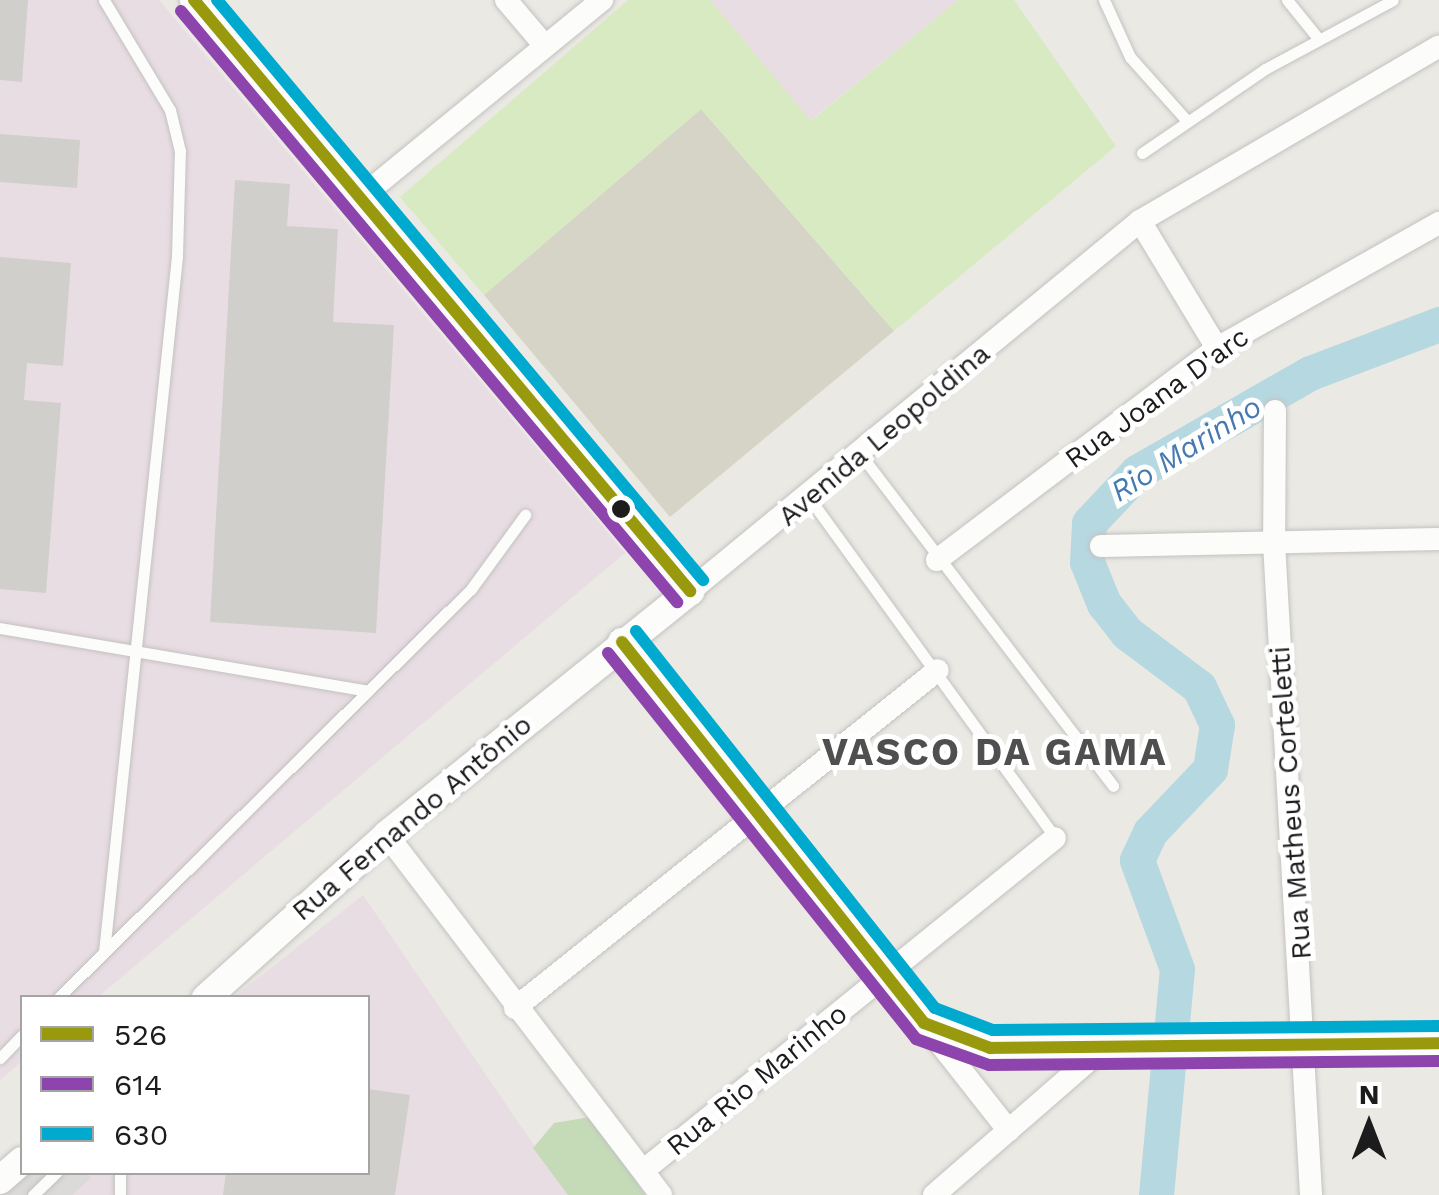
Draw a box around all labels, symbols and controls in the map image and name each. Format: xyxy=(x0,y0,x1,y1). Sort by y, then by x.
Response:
street label: Rua Joana D'arc xyxy=(1058,320,1256,476)
street label: Avenida Leopoldina xyxy=(771,337,997,533)
water label: Rio Marinho xyxy=(1104,388,1268,510)
unlabelled marker xyxy=(611,499,631,519)
street label: Rua Matheus Corteletti xyxy=(1263,645,1319,961)
street label: Rua Fernando Antônio xyxy=(285,707,539,929)
district label: VASCO DA GAMA xyxy=(821,730,1169,776)
legend xyxy=(20,995,370,1175)
street label: Rua Rio Marinho xyxy=(660,997,854,1163)
text: 526 xyxy=(114,1017,167,1052)
text: 614 xyxy=(114,1067,162,1102)
north arrow xyxy=(1319,1075,1419,1175)
text: N xyxy=(1359,1078,1379,1111)
text: 630 xyxy=(114,1117,168,1152)

